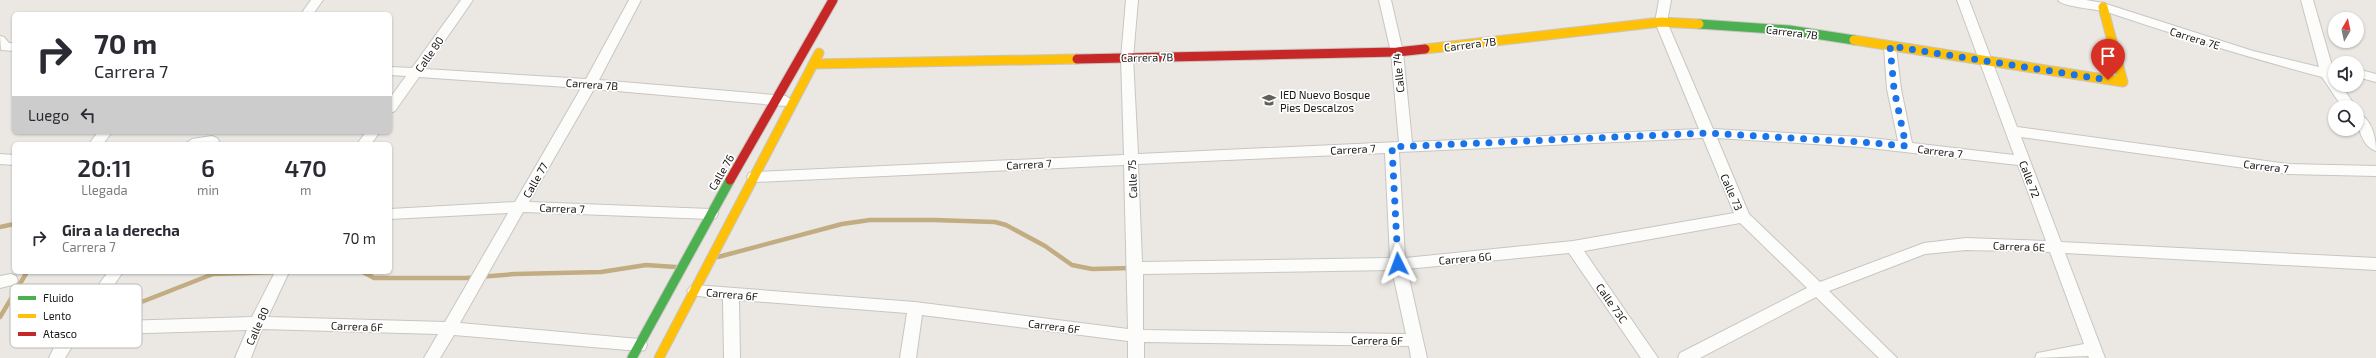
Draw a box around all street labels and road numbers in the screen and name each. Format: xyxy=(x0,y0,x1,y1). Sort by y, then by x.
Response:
street label: Carrera 7B xyxy=(1765,22,1819,42)
street label: Carrera 7E xyxy=(2168,24,2222,52)
street label: Calle 80 xyxy=(412,34,446,74)
street label: Carrera 7B xyxy=(1443,34,1497,54)
street label: Carrera 7B xyxy=(1121,50,1173,64)
street label: Calle 74 xyxy=(1389,52,1407,93)
street label: Carrera 7B xyxy=(565,76,619,92)
street label: Carrera 7 xyxy=(1330,141,1376,157)
street label: Carrera 7 xyxy=(1917,142,1964,160)
street label: Calle 76 xyxy=(706,152,736,192)
street label: Carrera 7 xyxy=(1006,156,1052,172)
street label: Carrera 7 xyxy=(2243,157,2290,175)
street label: Calle 72 xyxy=(2017,158,2043,200)
street label: Calle 75 xyxy=(1125,159,1139,199)
street label: Calle 77 xyxy=(520,160,550,200)
street label: Calle 73 xyxy=(1718,172,1746,212)
street label: Carrera 7 xyxy=(539,201,585,215)
street label: Carrera 6E xyxy=(1993,239,2045,253)
street label: Carrera 6G xyxy=(1438,249,1492,267)
street label: Calle 73C xyxy=(1594,281,1630,325)
street label: Carrera 6F xyxy=(706,285,759,303)
street label: Calle 80 xyxy=(243,305,271,347)
street label: Carrera 6F xyxy=(1027,316,1081,336)
street label: Carrera 6F xyxy=(331,319,383,333)
street label: Carrera 6F xyxy=(1351,333,1403,347)

